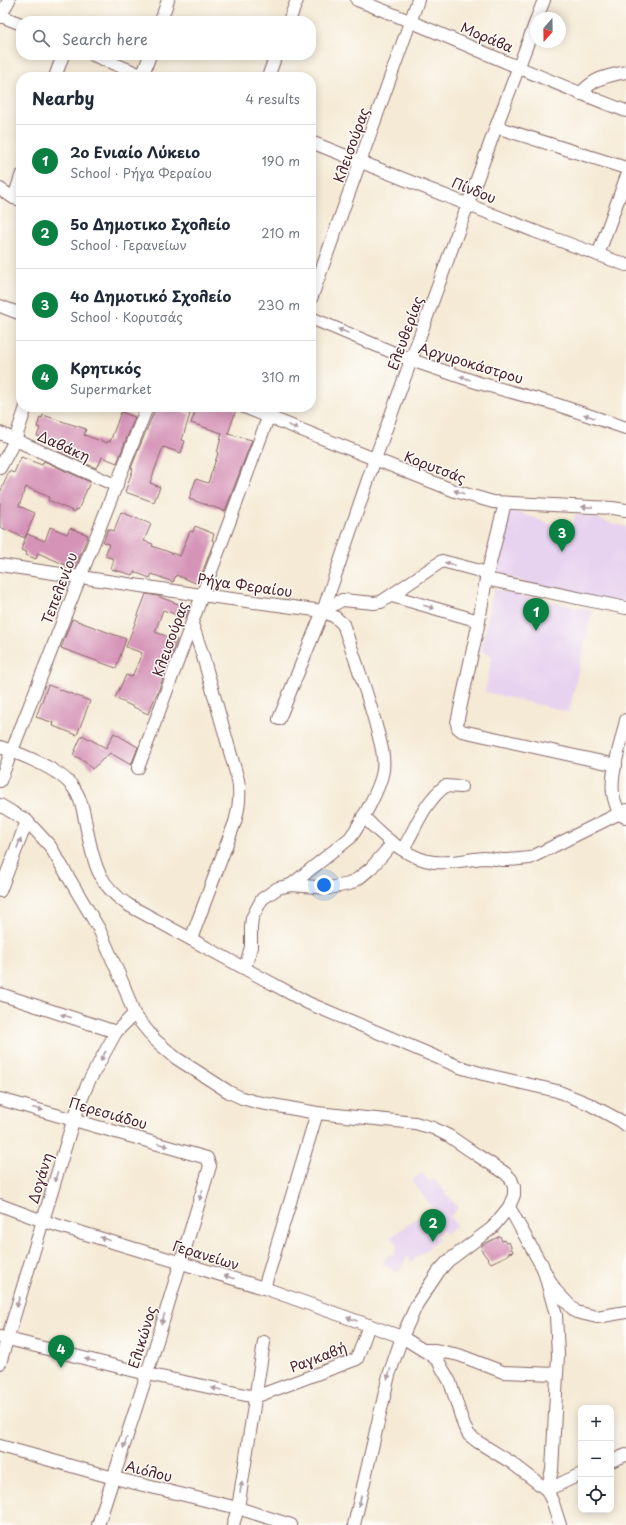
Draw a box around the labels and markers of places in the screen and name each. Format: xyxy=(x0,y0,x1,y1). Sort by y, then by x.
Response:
pin: 3 xyxy=(549,519,575,552)
pin: 1 xyxy=(523,598,549,631)
pin: 2 xyxy=(420,1209,446,1242)
pin: 4 xyxy=(48,1335,74,1368)

